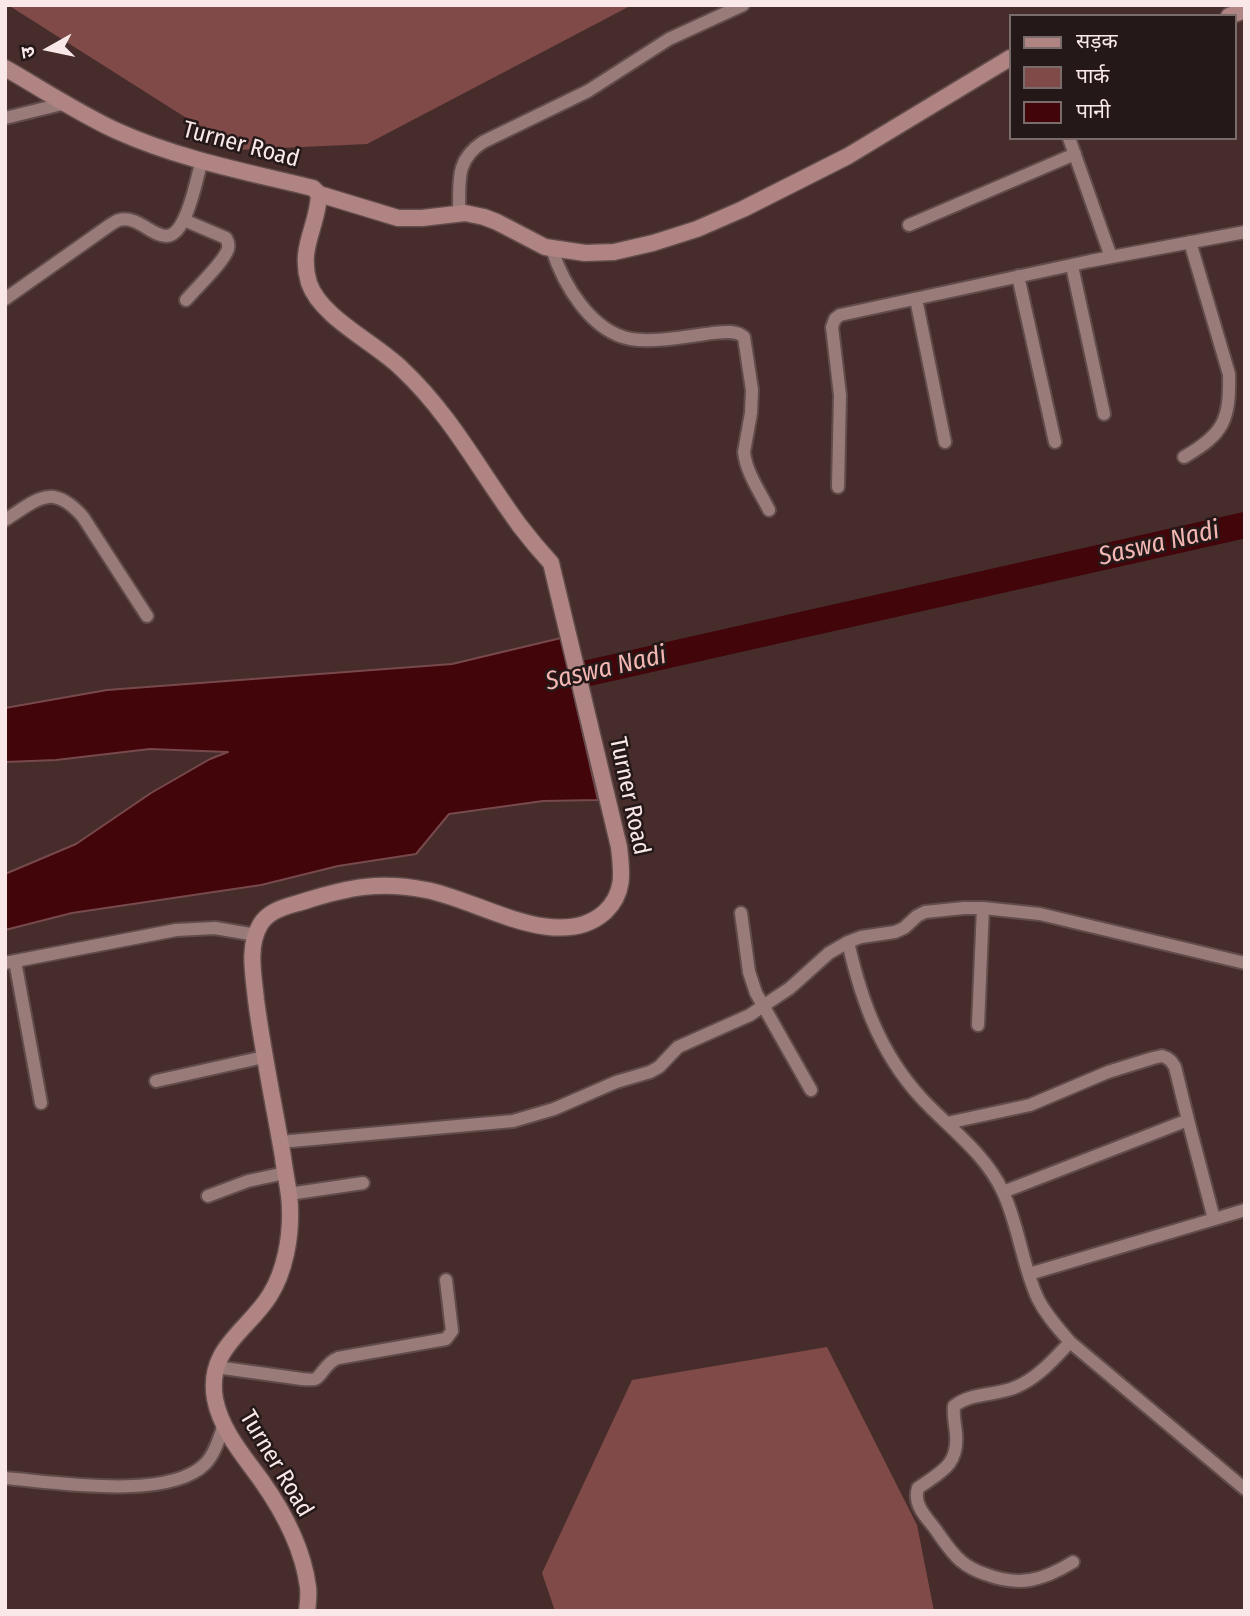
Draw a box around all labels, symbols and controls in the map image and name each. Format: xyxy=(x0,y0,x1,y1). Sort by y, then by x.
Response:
north arrow xyxy=(14,14,84,84)
legend xyxy=(1009,14,1236,140)
text: सड़क xyxy=(1076,28,1118,54)
text: उ xyxy=(16,45,40,60)
text: पार्क xyxy=(1076,63,1110,89)
text: पानी xyxy=(1076,98,1110,124)
street label: Turner Road xyxy=(180,116,302,174)
water label: Saswa Nadi xyxy=(1096,515,1222,573)
water label: Saswa Nadi xyxy=(543,640,669,698)
street label: Turner Road xyxy=(603,735,655,857)
street label: Turner Road xyxy=(233,1405,319,1523)

